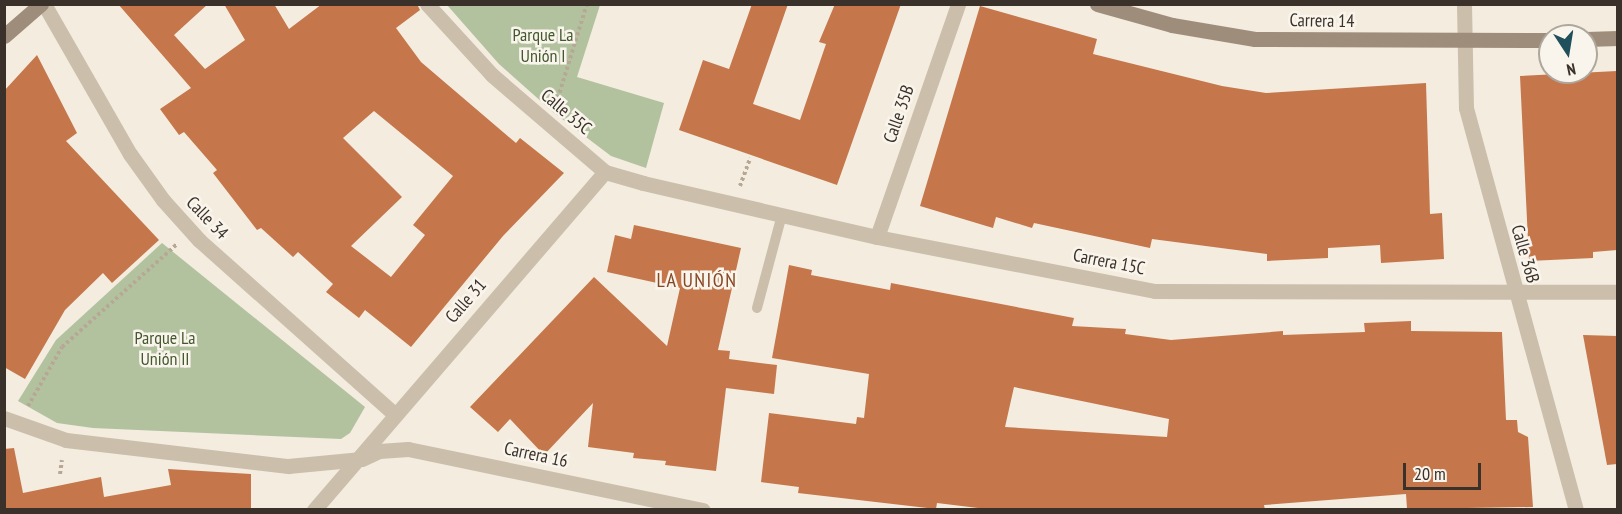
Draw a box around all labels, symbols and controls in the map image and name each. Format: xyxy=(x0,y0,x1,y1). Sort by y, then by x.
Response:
street label: Carrera 14 xyxy=(1289,10,1355,32)
north arrow xyxy=(1538,24,1598,84)
park label: Parque La Unión I xyxy=(512,25,574,68)
text: N xyxy=(1565,59,1578,80)
street label: Calle 35B xyxy=(879,82,919,146)
street label: Calle 35C xyxy=(536,85,596,139)
street label: Calle 34 xyxy=(182,192,232,244)
street label: Calle 36B xyxy=(1506,222,1544,286)
street label: Carrera 15C xyxy=(1071,244,1147,280)
district label: LA UNIÓN xyxy=(656,268,738,292)
street label: Calle 31 xyxy=(441,275,491,327)
park label: Parque La Unión II xyxy=(134,328,196,370)
street label: Carrera 16 xyxy=(502,438,570,472)
scale bar xyxy=(1406,451,1484,489)
text: 20 m xyxy=(1414,462,1446,485)

